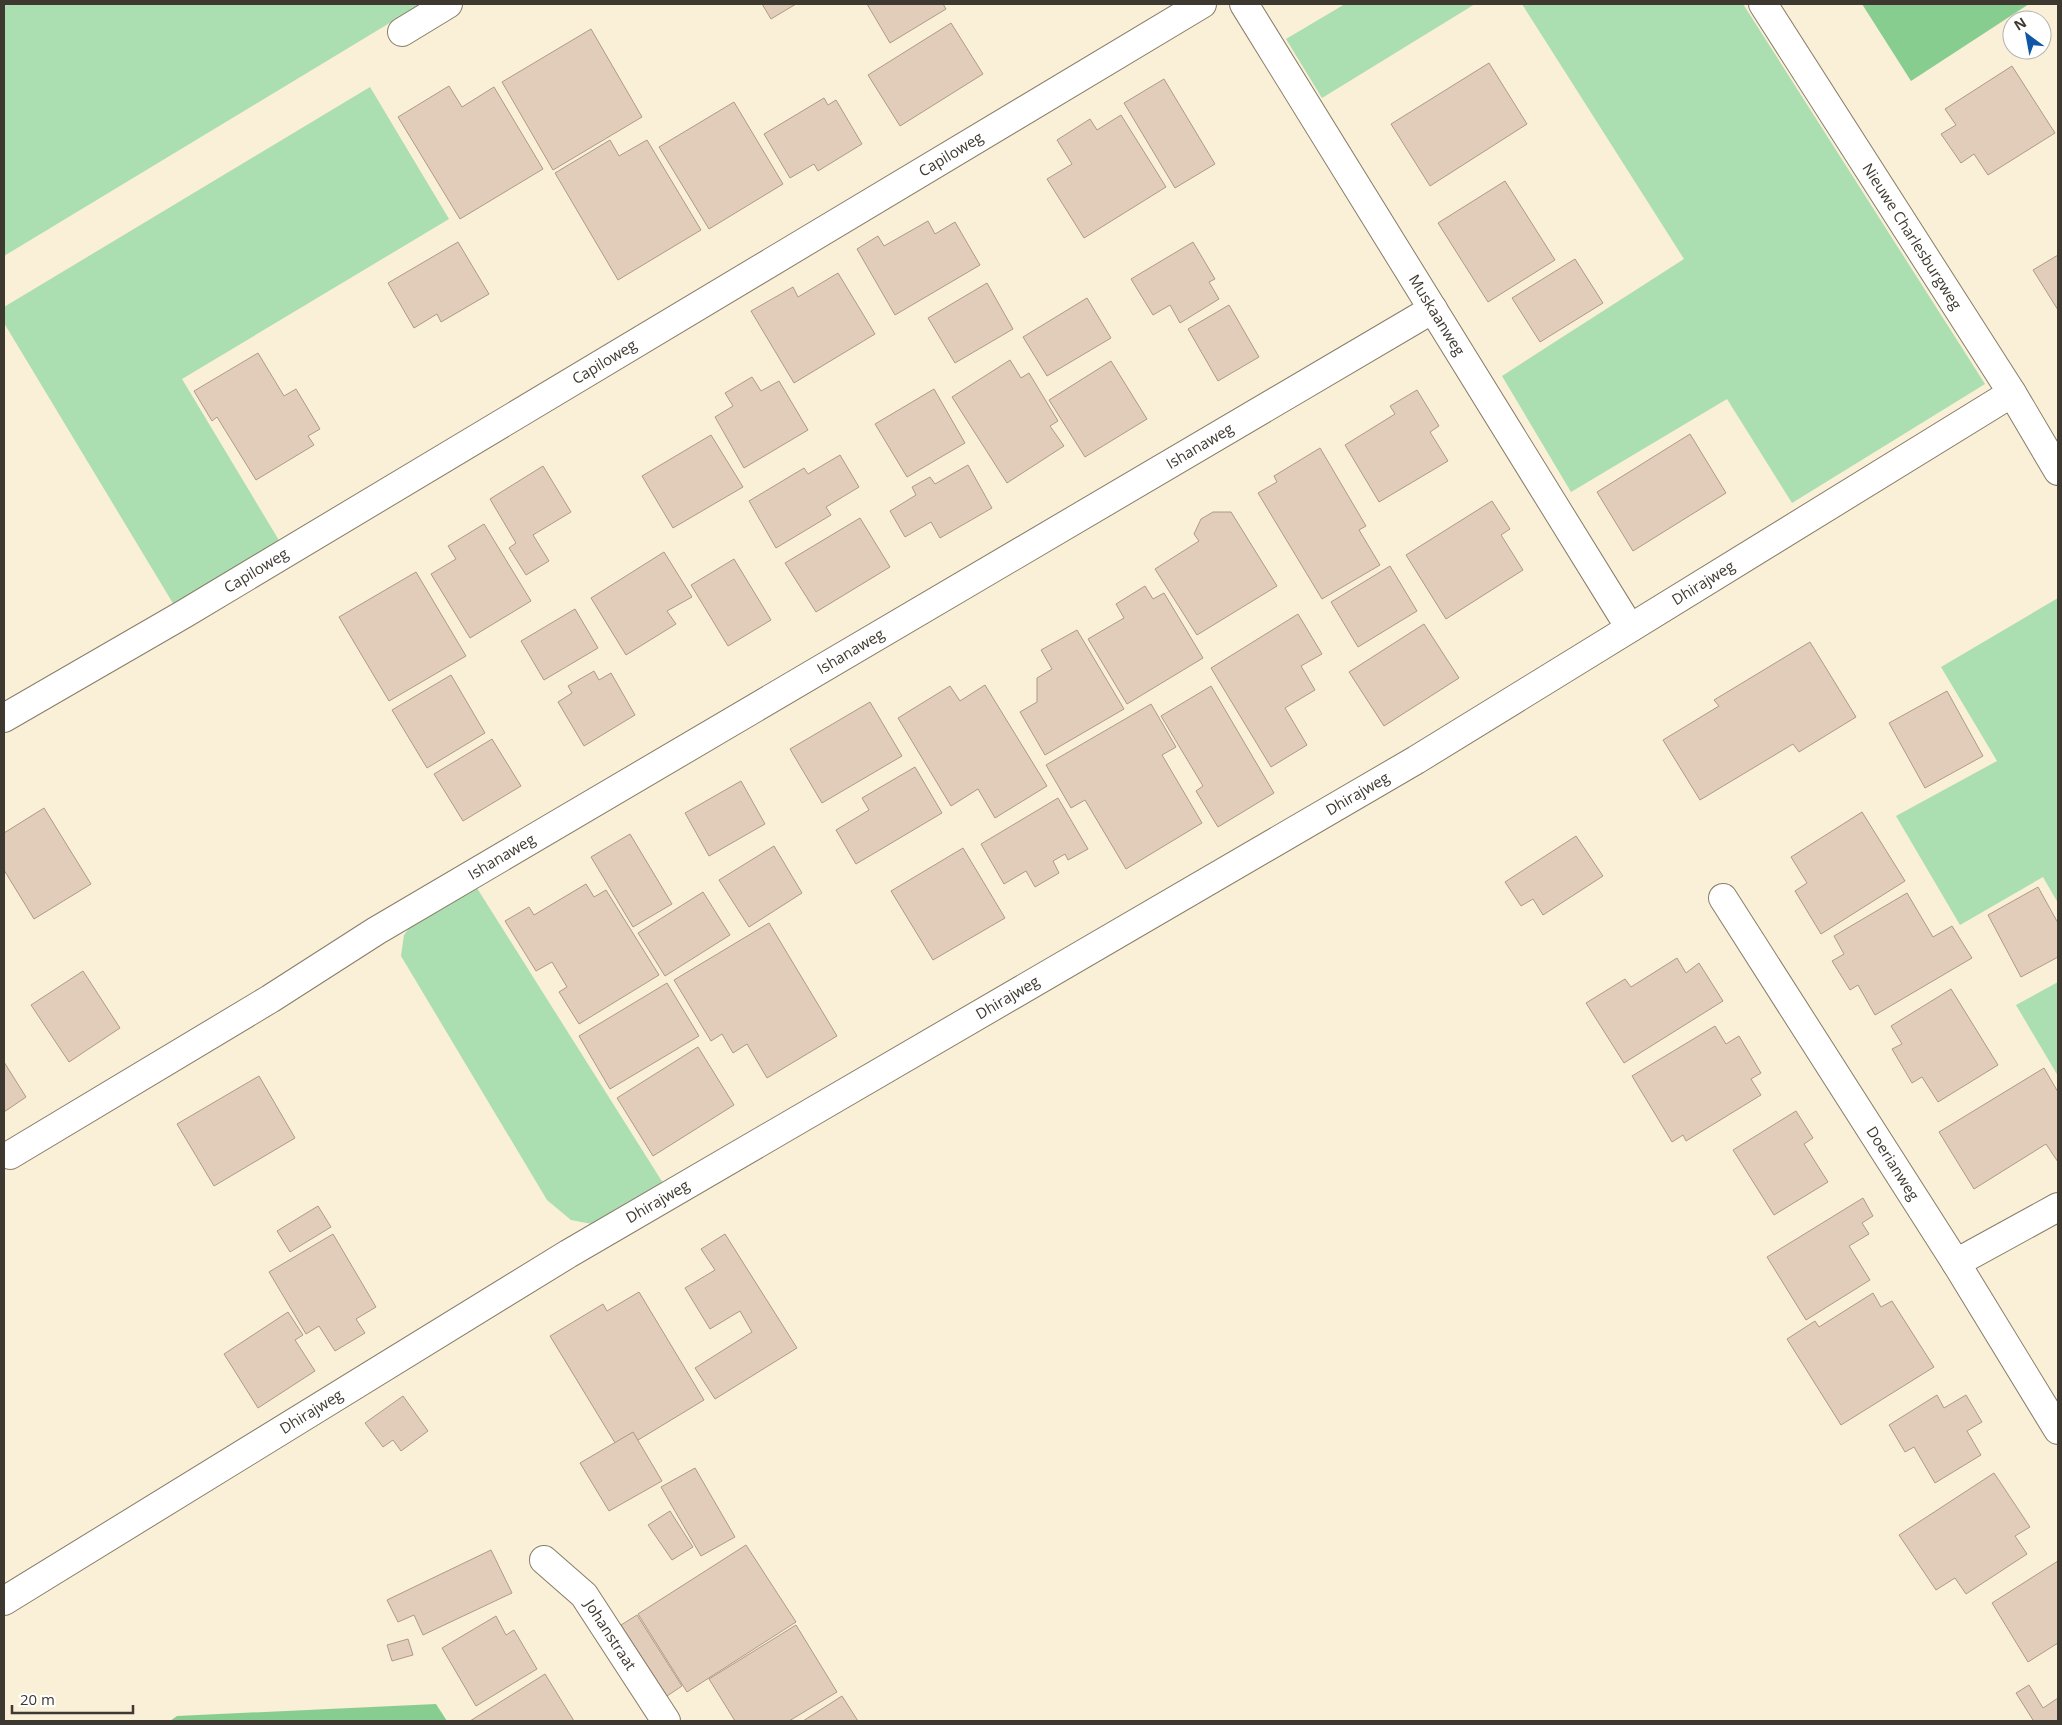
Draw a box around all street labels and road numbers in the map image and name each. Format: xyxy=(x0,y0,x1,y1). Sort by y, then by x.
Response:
street label: Capiloweg xyxy=(915,127,986,181)
street label: Nieuwe Charlesburgweg xyxy=(1858,159,1967,313)
street label: Muskaanweg xyxy=(1405,270,1470,359)
street label: Capiloweg xyxy=(568,334,640,388)
street label: Ishanaweg xyxy=(1162,418,1237,473)
street label: Capiloweg xyxy=(220,543,292,597)
street label: Dhirajweg xyxy=(1668,555,1738,609)
street label: Ishanaweg xyxy=(813,623,887,678)
street label: Dhirajweg xyxy=(1322,767,1393,820)
street label: Ishanaweg xyxy=(464,829,538,884)
street label: Dhirajweg xyxy=(972,971,1043,1023)
street label: Doerianweg xyxy=(1862,1122,1924,1204)
street label: Dhirajweg xyxy=(622,1175,693,1227)
street label: Dhirajweg xyxy=(276,1384,346,1438)
street label: Johanstraat xyxy=(580,1594,641,1674)

